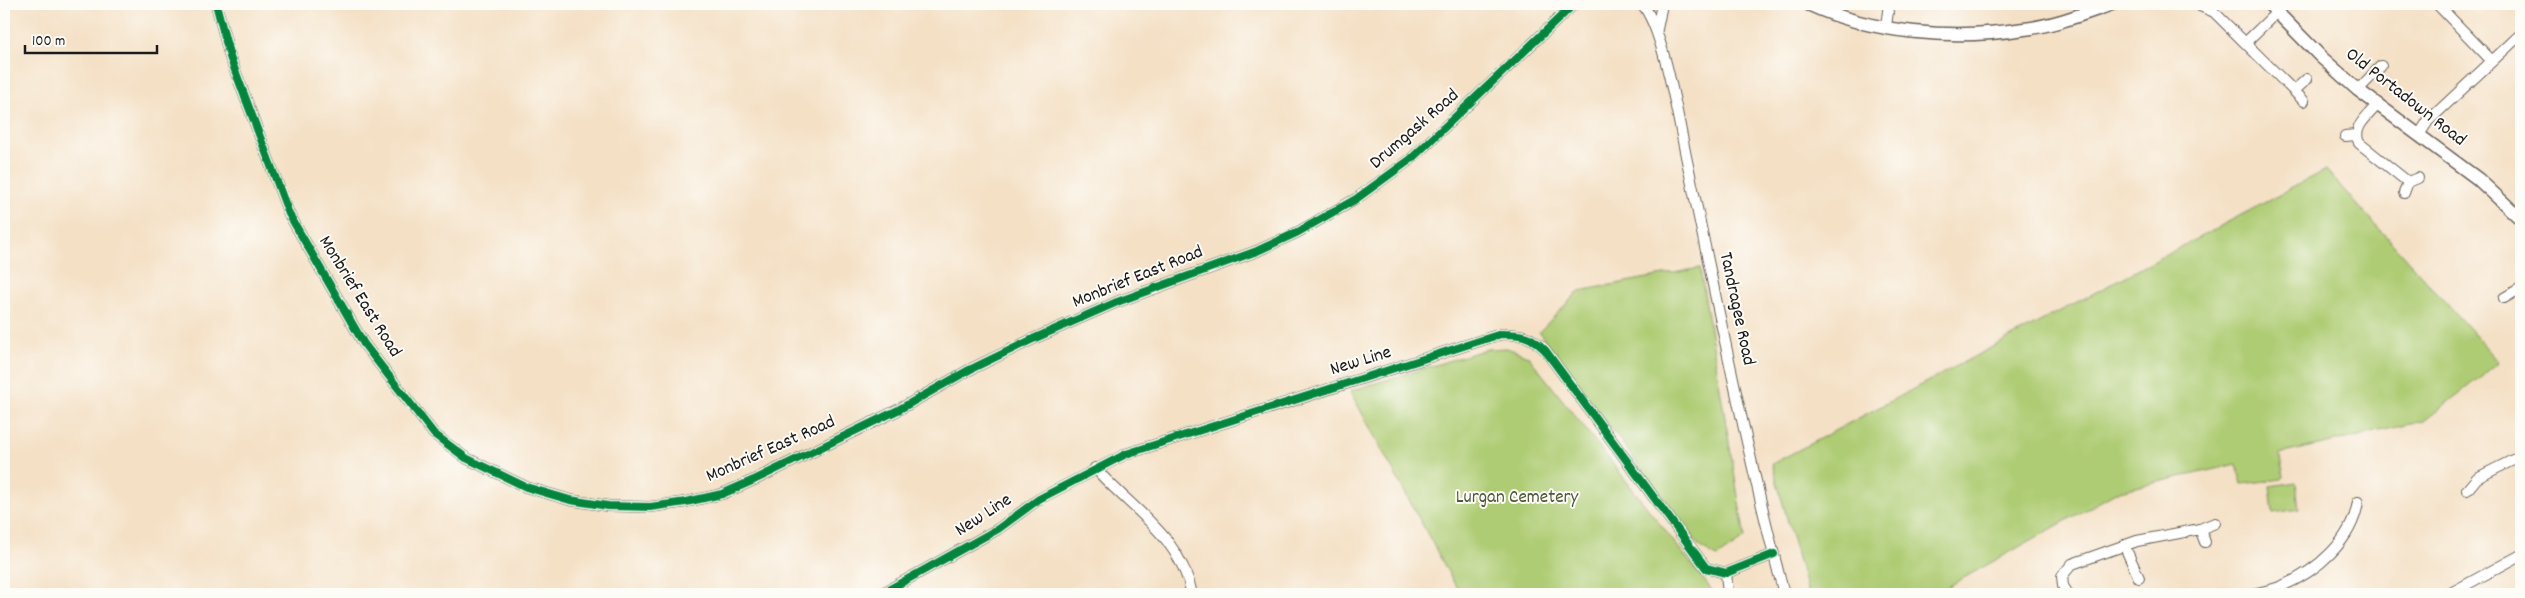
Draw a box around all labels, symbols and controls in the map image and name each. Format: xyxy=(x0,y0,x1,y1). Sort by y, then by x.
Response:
scale bar xyxy=(25,22,158,54)
text: 100 m xyxy=(32,31,65,53)
street label: Old Portadown Road xyxy=(2339,42,2471,154)
street label: Drumgask Road xyxy=(1364,83,1466,177)
street label: Monbrief East Road xyxy=(311,231,407,363)
street label: Monbrief East Road xyxy=(1069,239,1207,317)
street label: Tandragee Road xyxy=(1711,250,1761,368)
street label: New Line xyxy=(1327,340,1395,384)
street label: Monbrief East Road xyxy=(702,409,840,491)
park label: Lurgan Cemetery xyxy=(1456,485,1579,512)
street label: New Line xyxy=(950,488,1018,544)

